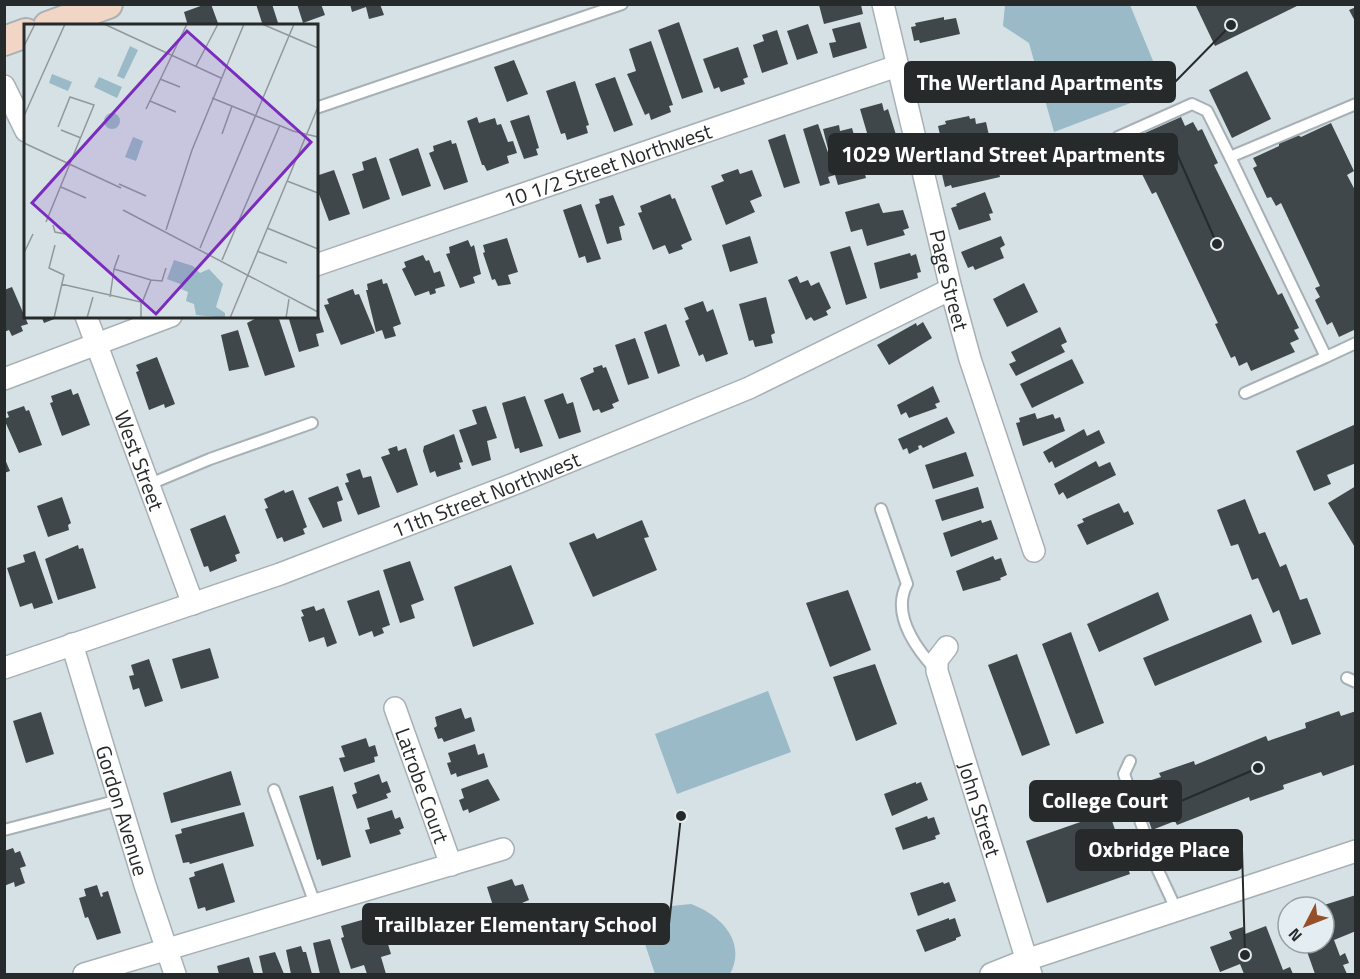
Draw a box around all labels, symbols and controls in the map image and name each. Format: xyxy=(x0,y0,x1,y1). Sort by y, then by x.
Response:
inset map xyxy=(24,24,318,318)
callout: The Wertland Apartments xyxy=(905,62,1175,102)
text: The Wertland Apartments xyxy=(917,65,1163,99)
street label: 10 1/2 Street Northwest xyxy=(499,114,716,216)
callout: 1029 Wertland Street Apartments xyxy=(829,134,1177,174)
text: 1029 Wertland Street Apartments xyxy=(841,137,1165,171)
street label: Page Street xyxy=(921,226,978,335)
street label: West Street xyxy=(106,406,173,516)
street label: 11th Street Northwest xyxy=(387,443,585,546)
street label: Latrobe Court xyxy=(387,723,458,848)
street label: Gordon Avenue xyxy=(88,741,157,880)
street label: John Street xyxy=(950,757,1010,861)
callout: College Court xyxy=(1030,781,1181,821)
text: College Court xyxy=(1042,783,1168,817)
callout: Oxbridge Place xyxy=(1076,830,1242,870)
text: Oxbridge Place xyxy=(1088,832,1230,866)
north arrow xyxy=(1276,895,1336,955)
callout: Trailblazer Elementary School xyxy=(363,904,669,944)
text: Trailblazer Elementary School xyxy=(375,907,657,941)
text: N xyxy=(1282,923,1307,947)

